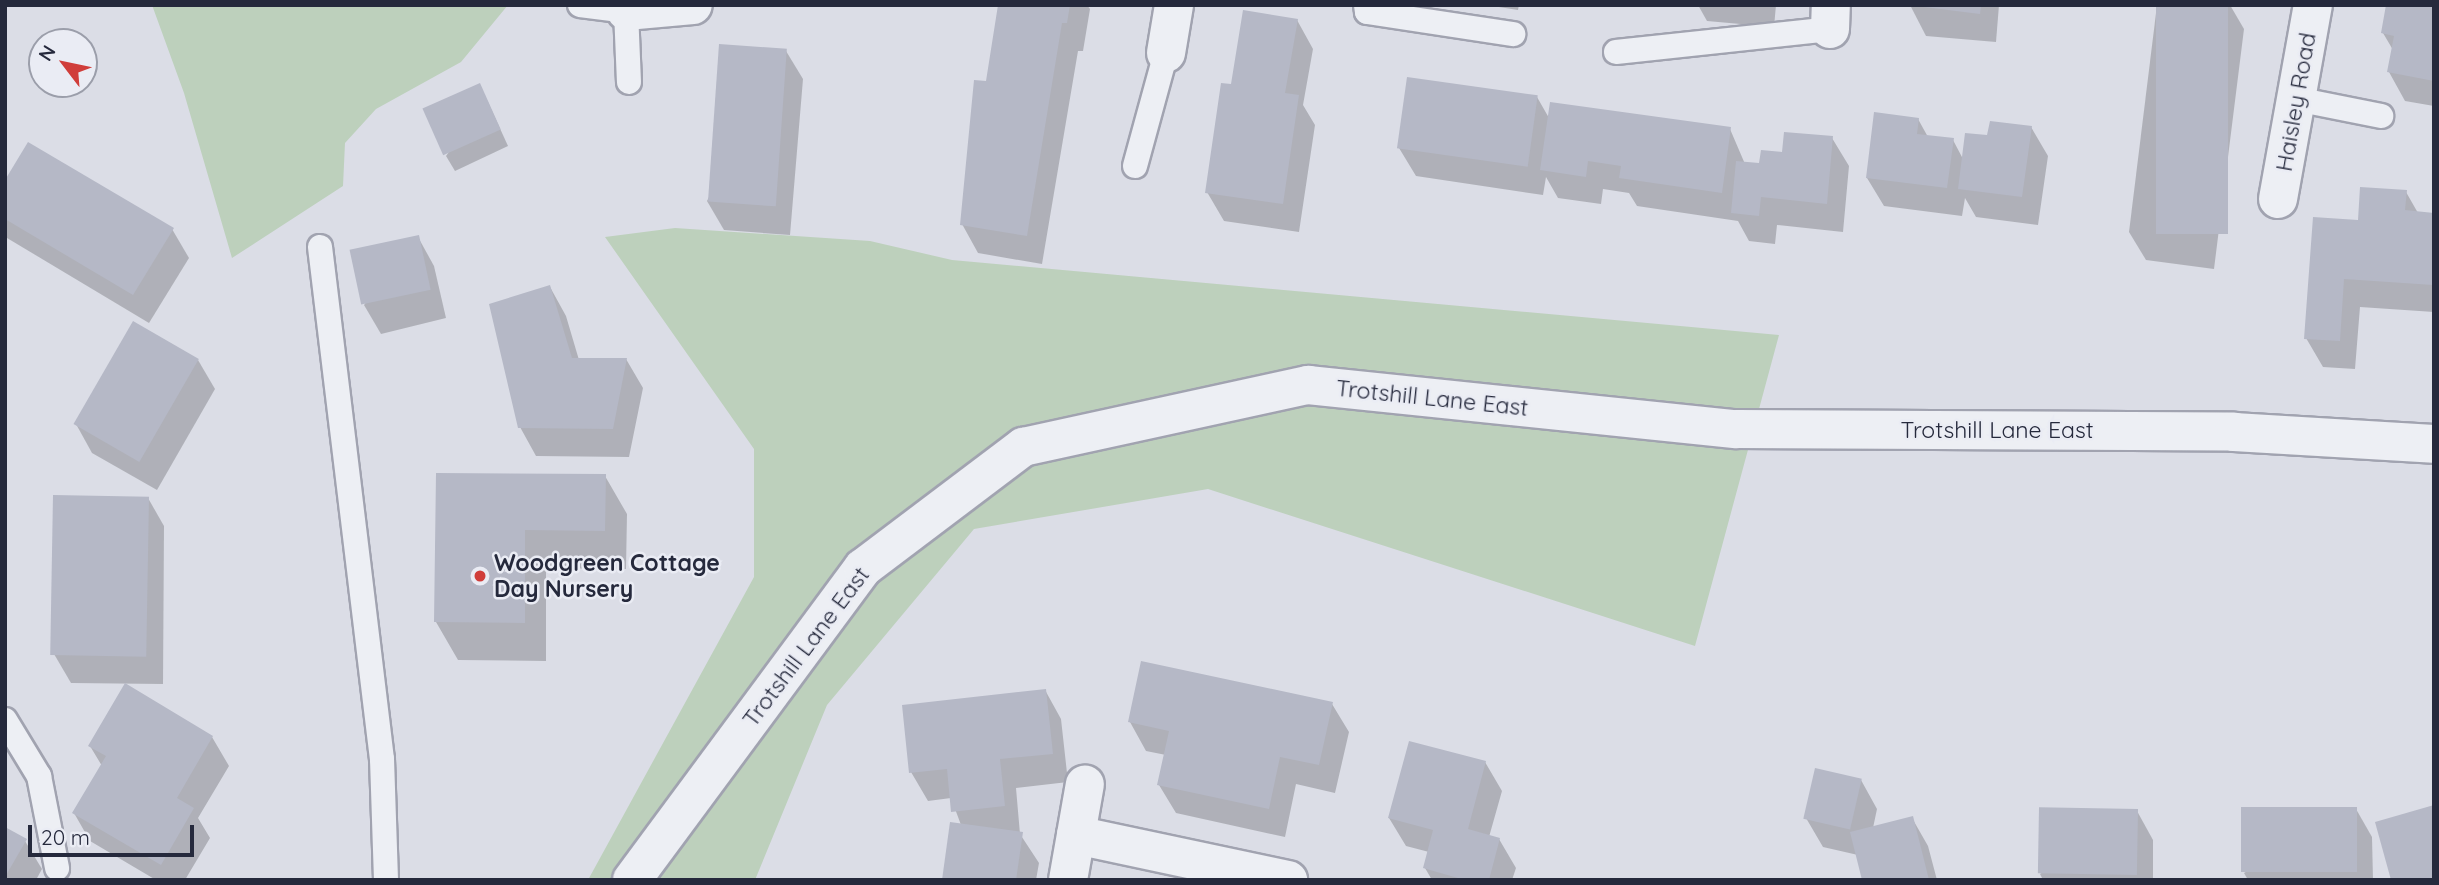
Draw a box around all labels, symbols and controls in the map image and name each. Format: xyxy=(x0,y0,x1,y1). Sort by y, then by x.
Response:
north arrow xyxy=(28,28,98,98)
street label: Haisley Road xyxy=(2270,30,2322,174)
text: N xyxy=(33,41,61,65)
street label: Trotshill Lane East xyxy=(1335,374,1529,422)
street label: Trotshill Lane East xyxy=(1901,416,2093,444)
place label: Woodgreen Cottage Day Nursery xyxy=(494,549,720,603)
street label: Trotshill Lane East xyxy=(737,562,875,732)
marker: Woodgreen Cottage Day Nursery xyxy=(472,568,488,584)
scale bar xyxy=(32,812,198,856)
text: 20 m xyxy=(41,824,90,850)

